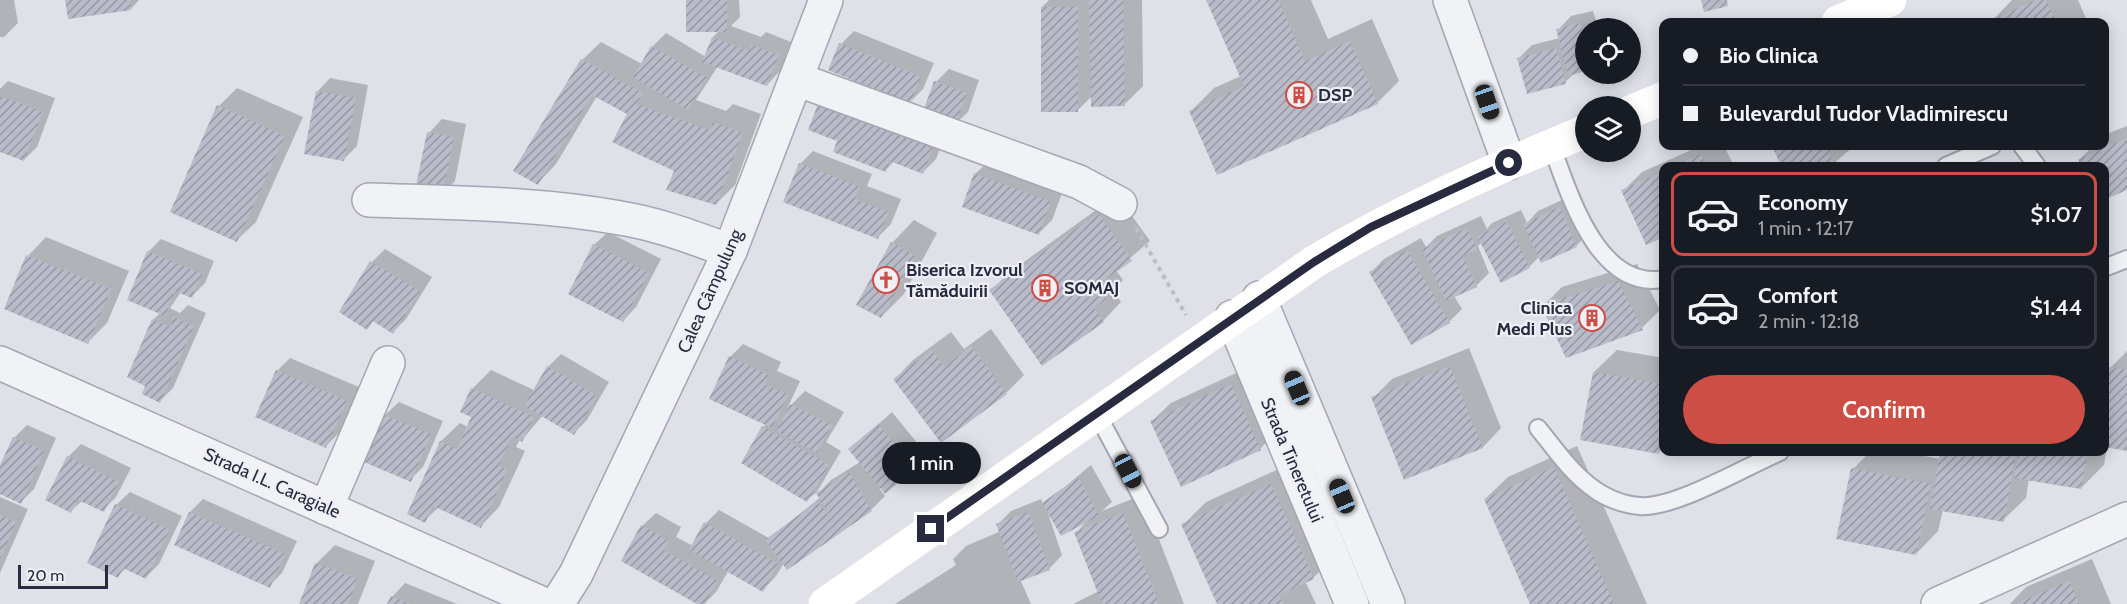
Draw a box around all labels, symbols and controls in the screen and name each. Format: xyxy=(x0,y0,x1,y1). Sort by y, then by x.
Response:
map controls xyxy=(1575,18,1641,162)
button: locate xyxy=(1575,18,1641,84)
text: Bio Clinica xyxy=(1719,42,1818,69)
building icon: DSP xyxy=(1284,80,1314,110)
car xyxy=(1473,82,1501,122)
place label: DSP xyxy=(1318,84,1352,106)
button: layers xyxy=(1575,96,1641,162)
text: Bulevardul Tudor Vladimirescu xyxy=(1719,100,2008,127)
route start xyxy=(1495,149,1522,176)
icon: car xyxy=(1686,187,1740,241)
text: Economy xyxy=(1758,189,1848,216)
text: $1.07 xyxy=(2030,201,2082,228)
text: 1 min · 12:17 xyxy=(1758,216,1853,240)
street label: Calea Câmpulung xyxy=(673,225,748,356)
place label: Biserica Izvorul Tămăduirii xyxy=(906,259,1023,302)
church icon: Biserica Izvorul Tămăduirii xyxy=(871,265,901,295)
building icon: SOMAJ xyxy=(1030,273,1060,303)
place label: SOMAJ xyxy=(1064,277,1119,299)
icon: car xyxy=(1686,280,1740,334)
text: Comfort xyxy=(1758,282,1837,309)
text: $1.44 xyxy=(2030,294,2082,321)
place label: Clinica Medi Plus xyxy=(1496,297,1572,340)
building icon: Clinica Medi Plus xyxy=(1577,303,1607,333)
text: 2 min · 12:18 xyxy=(1758,309,1860,333)
car xyxy=(1282,368,1312,408)
button: Confirm xyxy=(1683,375,2085,444)
street label: Strada Tineretului xyxy=(1256,394,1328,526)
callout: 1 min xyxy=(882,442,980,484)
street label: Strada I.L. Caragiale xyxy=(200,443,344,523)
text: 1 min xyxy=(909,451,954,475)
car xyxy=(1112,451,1144,491)
car xyxy=(1327,476,1357,516)
route end xyxy=(917,515,944,542)
scale bar xyxy=(18,562,108,590)
text: 20 m xyxy=(27,566,64,585)

